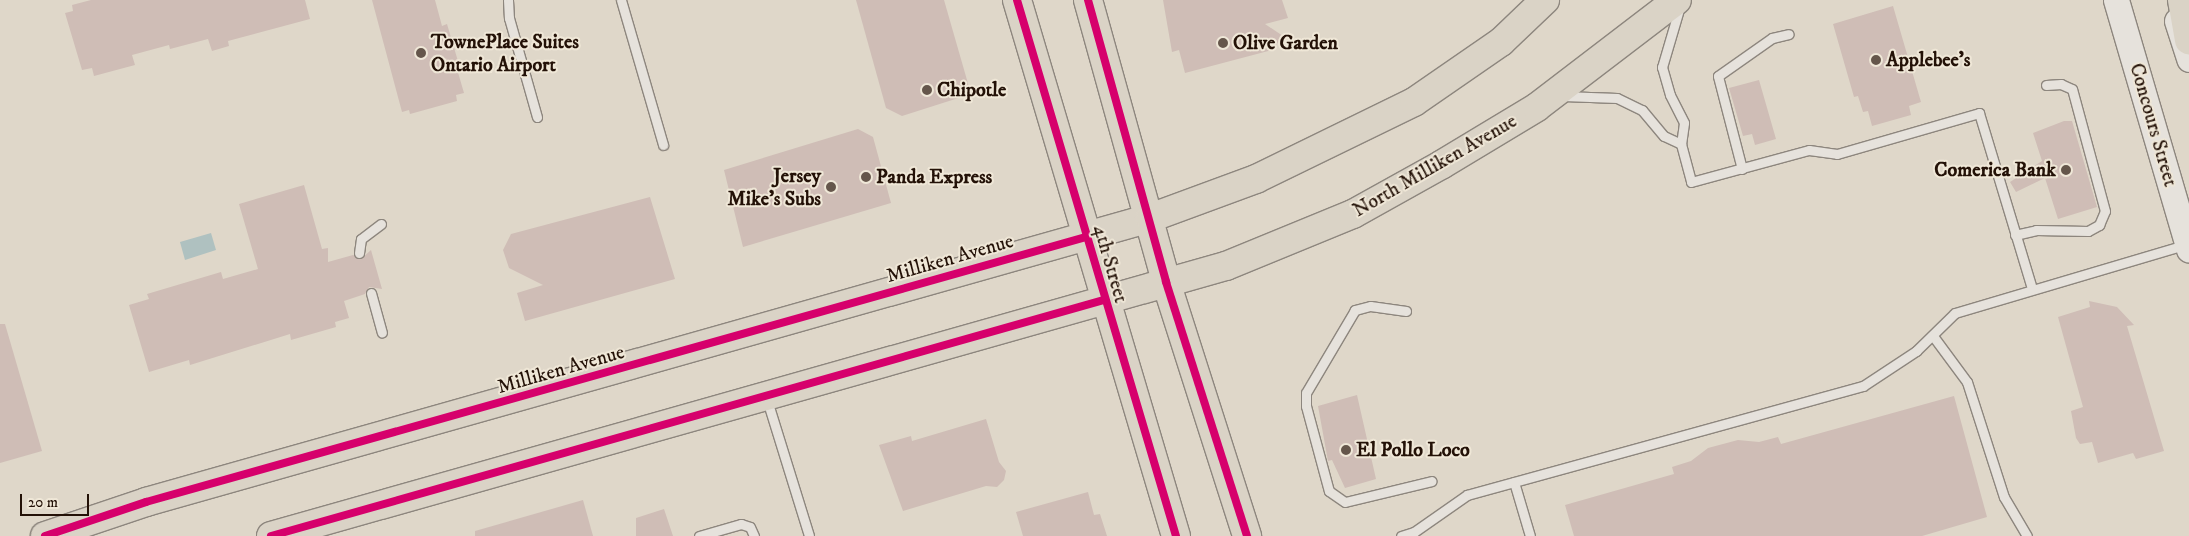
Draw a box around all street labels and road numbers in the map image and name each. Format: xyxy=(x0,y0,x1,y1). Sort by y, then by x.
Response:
street label: Concours Street xyxy=(2124,61,2182,189)
street label: North Milliken Avenue xyxy=(1349,109,1521,223)
street label: 4th Street xyxy=(1087,222,1133,306)
street label: Milliken Avenue xyxy=(884,229,1016,289)
street label: Milliken Avenue xyxy=(495,340,627,400)

